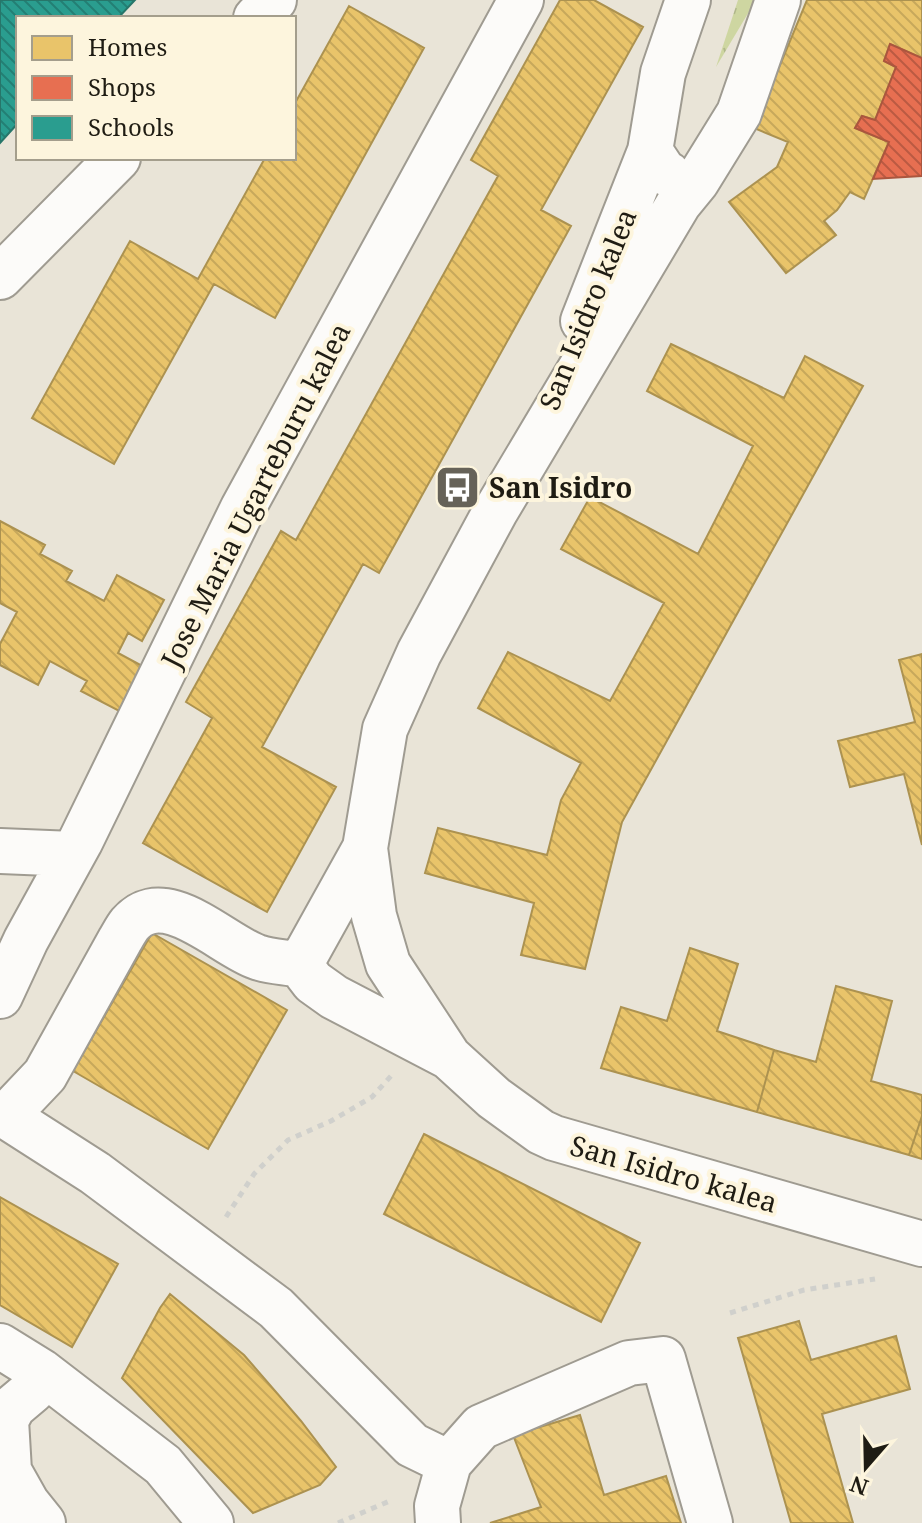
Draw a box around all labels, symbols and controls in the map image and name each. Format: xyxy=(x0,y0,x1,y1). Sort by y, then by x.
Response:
legend xyxy=(16,16,296,160)
text: Homes xyxy=(88,30,167,63)
text: Shops xyxy=(88,70,156,103)
text: Schools xyxy=(88,110,174,143)
street label: San Isidro kalea xyxy=(529,203,645,415)
street label: Jose Maria Ugarteburu kalea xyxy=(151,316,359,675)
bus stop icon: San Isidro xyxy=(434,463,482,511)
place label: San Isidro xyxy=(489,468,633,506)
street label: San Isidro kalea xyxy=(566,1125,782,1221)
north arrow xyxy=(826,1427,906,1507)
text: N xyxy=(846,1470,872,1504)

